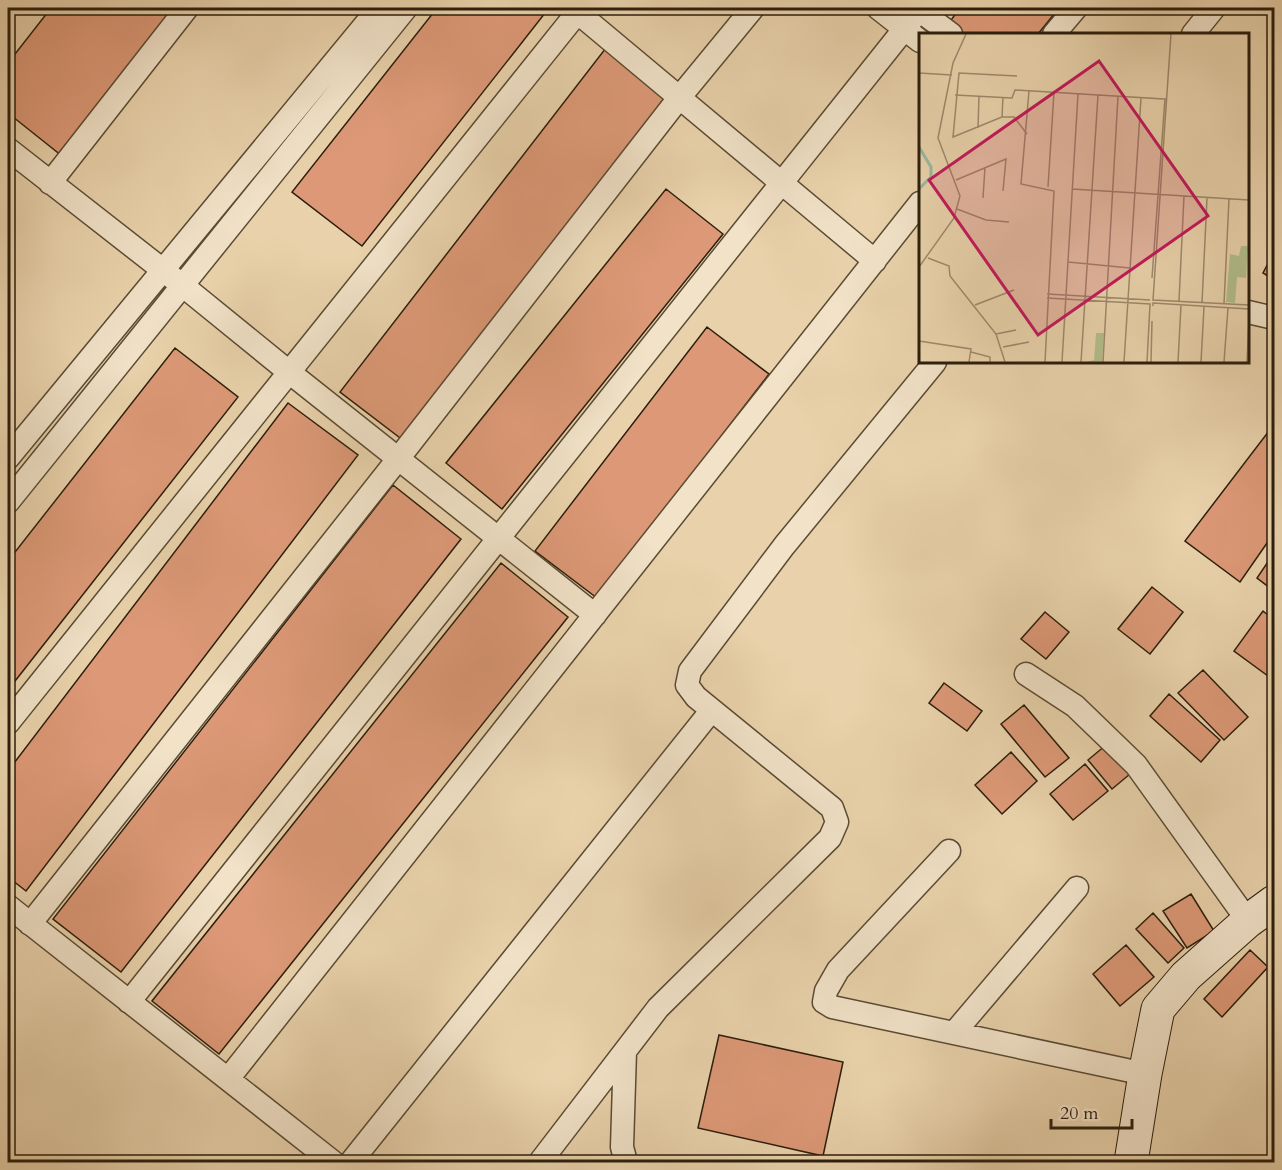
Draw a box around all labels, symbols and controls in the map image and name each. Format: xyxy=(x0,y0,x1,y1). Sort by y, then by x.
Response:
inset map xyxy=(919,33,1249,363)
scale bar xyxy=(1051,1092,1132,1130)
text: 20 m xyxy=(1060,1101,1099,1126)

